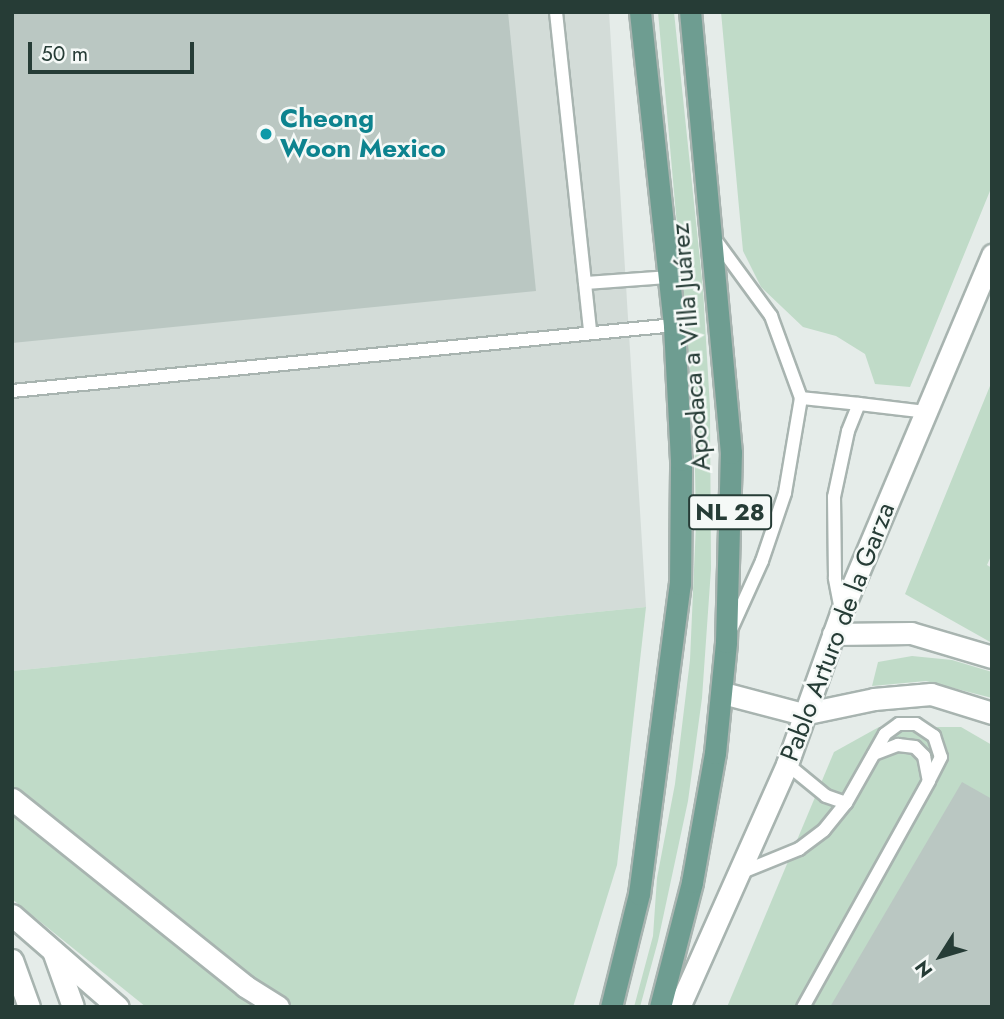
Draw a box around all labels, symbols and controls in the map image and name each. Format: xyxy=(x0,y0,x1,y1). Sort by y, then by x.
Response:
scale bar xyxy=(32,28,198,72)
text: 50 m xyxy=(41,39,88,69)
place label: Cheong Woon Mexico xyxy=(280,103,446,164)
marker: Cheong Woon Mexico xyxy=(258,126,274,142)
street label: Apodaca a Villa Juárez xyxy=(665,222,717,472)
road number: NL 28 xyxy=(688,491,772,532)
street label: Pablo Arturo de la Garza xyxy=(774,498,902,766)
north arrow xyxy=(906,921,976,991)
text: N xyxy=(909,955,939,983)

